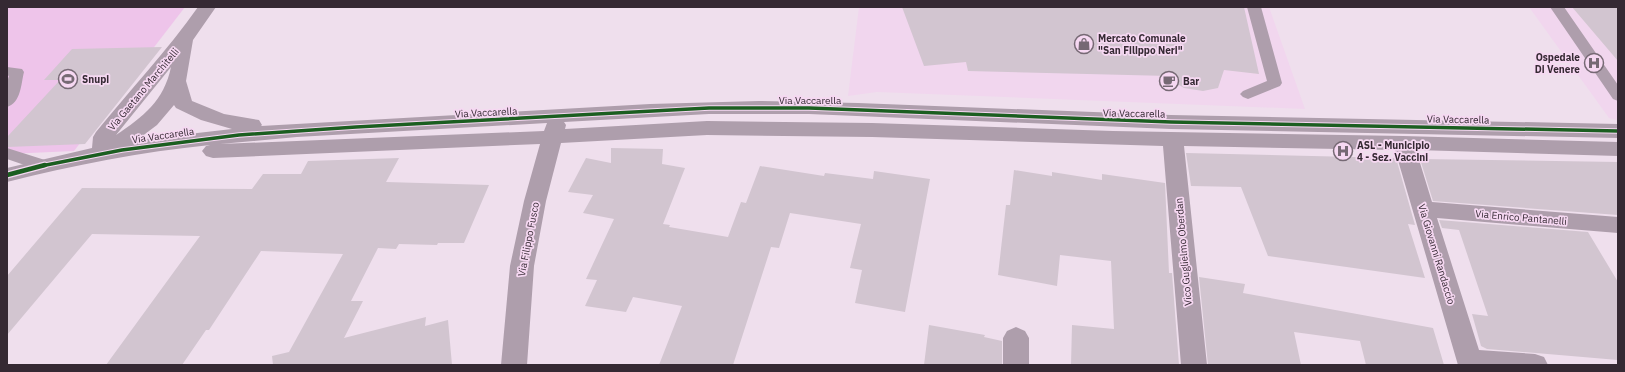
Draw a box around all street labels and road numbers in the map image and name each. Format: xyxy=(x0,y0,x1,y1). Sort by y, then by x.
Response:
street label: Via Gaetano Marchitelli xyxy=(105,45,182,133)
street label: Via Vaccarella xyxy=(779,94,842,107)
street label: Via Vaccarella xyxy=(454,104,518,121)
street label: Via Vaccarella xyxy=(1103,106,1166,121)
street label: Via Vaccarella xyxy=(1427,112,1490,127)
street label: Via Vaccarella xyxy=(131,125,196,146)
street label: Vico Guglielmo Oberdan xyxy=(1172,197,1195,306)
street label: Via Filippo Fusco xyxy=(515,200,542,277)
street label: Via Giovanni Randaccio xyxy=(1415,202,1458,306)
street label: Via Enrico Pantanelli xyxy=(1475,207,1567,228)

